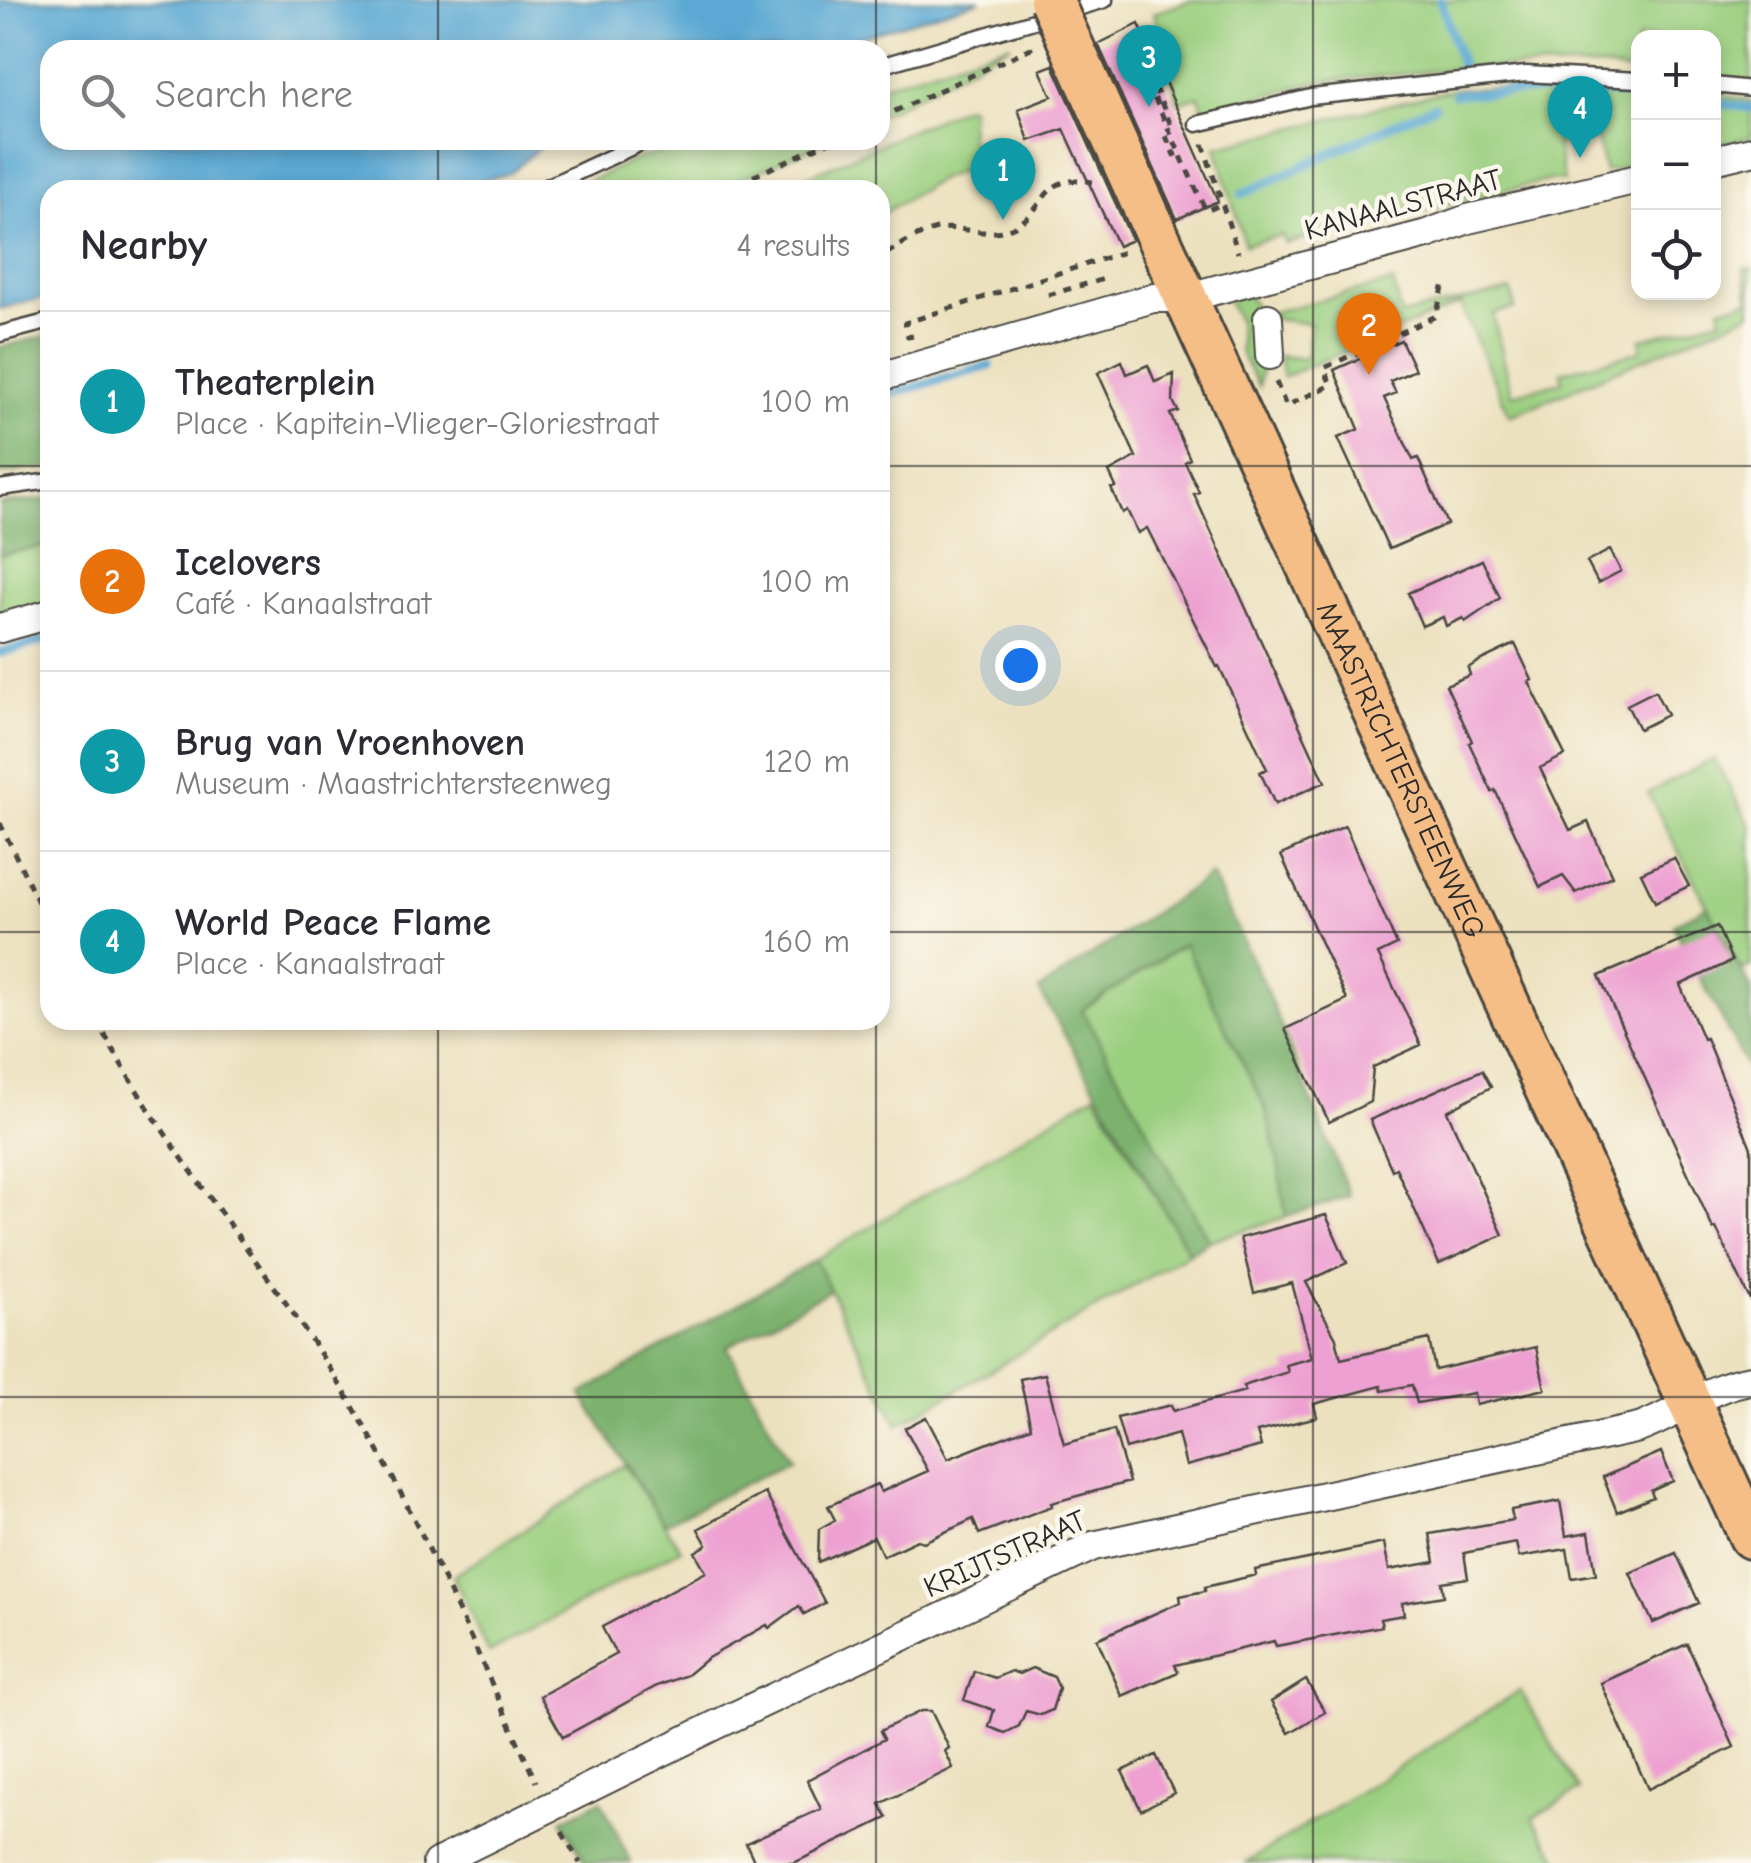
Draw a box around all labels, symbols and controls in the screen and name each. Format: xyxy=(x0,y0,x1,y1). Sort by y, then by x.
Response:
pin: 3 xyxy=(1116,24,1182,107)
map controls xyxy=(1631,30,1721,300)
button: + xyxy=(1631,30,1721,120)
search box xyxy=(40,40,890,150)
icon: search xyxy=(75,68,130,123)
text: Search here xyxy=(155,73,353,117)
pin: 4 xyxy=(1548,76,1612,158)
button: − xyxy=(1631,120,1721,210)
pin: 1 xyxy=(970,138,1036,220)
street label: KANAALSTRAAT xyxy=(1301,162,1506,248)
button: locate xyxy=(1631,210,1721,300)
text: Nearby xyxy=(80,221,207,270)
text: 4 results xyxy=(737,227,850,264)
pin: 2 xyxy=(1336,292,1402,375)
text: Theaterplein xyxy=(175,361,376,405)
text: 1 xyxy=(106,383,119,420)
text: 100 m xyxy=(761,383,850,420)
text: Place · Kapitein-Vlieger-Gloriestraat xyxy=(175,405,659,442)
text: Icelovers xyxy=(175,541,321,585)
text: 2 xyxy=(105,563,120,600)
text: 100 m xyxy=(761,563,850,600)
text: Café · Kanaalstraat xyxy=(175,585,431,622)
street label: MAASTRICHTERSTEENWEG xyxy=(1309,596,1493,944)
your location xyxy=(995,640,1046,691)
text: Brug van Vroenhoven xyxy=(175,721,525,765)
text: 3 xyxy=(105,743,120,780)
text: 120 m xyxy=(764,743,850,780)
text: Museum · Maastrichtersteenweg xyxy=(175,765,612,802)
text: World Peace Flame xyxy=(175,901,491,945)
text: 4 xyxy=(105,923,120,960)
text: 160 m xyxy=(763,923,850,960)
text: Place · Kanaalstraat xyxy=(175,945,444,982)
street label: KRIJTSTRAAT xyxy=(918,1502,1092,1605)

